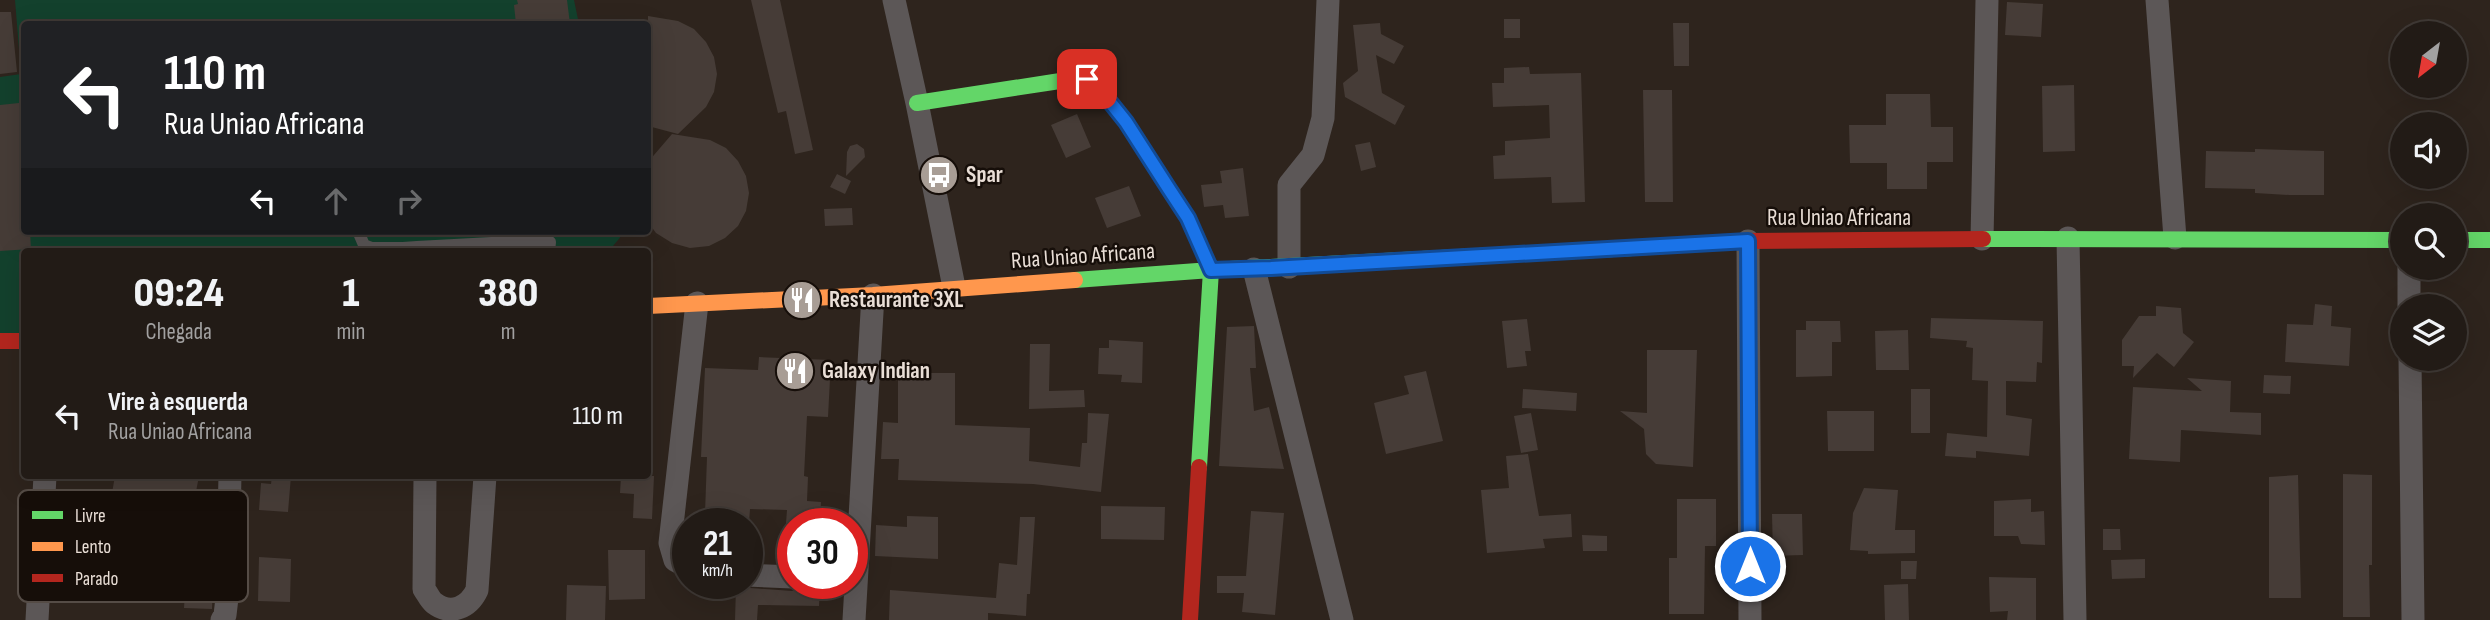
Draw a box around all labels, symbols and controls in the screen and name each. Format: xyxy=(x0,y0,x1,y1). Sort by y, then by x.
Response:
north arrow xyxy=(2390,21,2468,98)
map controls xyxy=(2390,21,2467,371)
text: 110 m xyxy=(164,45,266,104)
icon: left xyxy=(49,49,140,140)
pin xyxy=(1057,49,1117,109)
icon: arrive xyxy=(1068,60,1106,98)
text: Rua Uniao Africana xyxy=(164,105,365,144)
button: sound xyxy=(2390,112,2467,189)
bus stop icon: Spar xyxy=(918,154,960,196)
place label: Spar xyxy=(966,161,1003,189)
icon: left xyxy=(244,182,282,220)
icon: ahead xyxy=(317,182,355,220)
icon: right xyxy=(390,182,428,220)
button: search xyxy=(2390,203,2467,280)
street label: Rua Uniao Africana xyxy=(1767,204,1911,232)
street label: Rua Uniao Africana xyxy=(1010,237,1156,275)
text: 09:24 xyxy=(134,268,224,319)
text: 1 xyxy=(342,268,360,319)
text: 380 xyxy=(478,268,538,319)
restaurant icon: Restaurante 3XL xyxy=(781,279,823,321)
place label: Restaurante 3XL xyxy=(829,286,963,314)
button: layers xyxy=(2390,294,2467,371)
text: Chegada xyxy=(146,318,212,346)
text: min xyxy=(336,318,365,346)
text: m xyxy=(501,318,516,346)
restaurant icon: Galaxy Indian xyxy=(774,350,816,392)
place label: Galaxy Indian xyxy=(822,357,930,385)
text: Vire à esquerda xyxy=(108,387,248,418)
icon: left xyxy=(49,397,87,435)
text: 110 m xyxy=(572,401,623,432)
text: Rua Uniao Africana xyxy=(108,418,252,446)
legend xyxy=(18,490,248,602)
text: Livre xyxy=(75,505,106,528)
speed limit sign: 30 xyxy=(777,508,868,599)
text: 21 xyxy=(703,523,732,566)
position arrow xyxy=(1713,529,1787,603)
text: Lento xyxy=(75,536,111,559)
text: km/h xyxy=(702,560,733,581)
text: Parado xyxy=(75,568,118,591)

